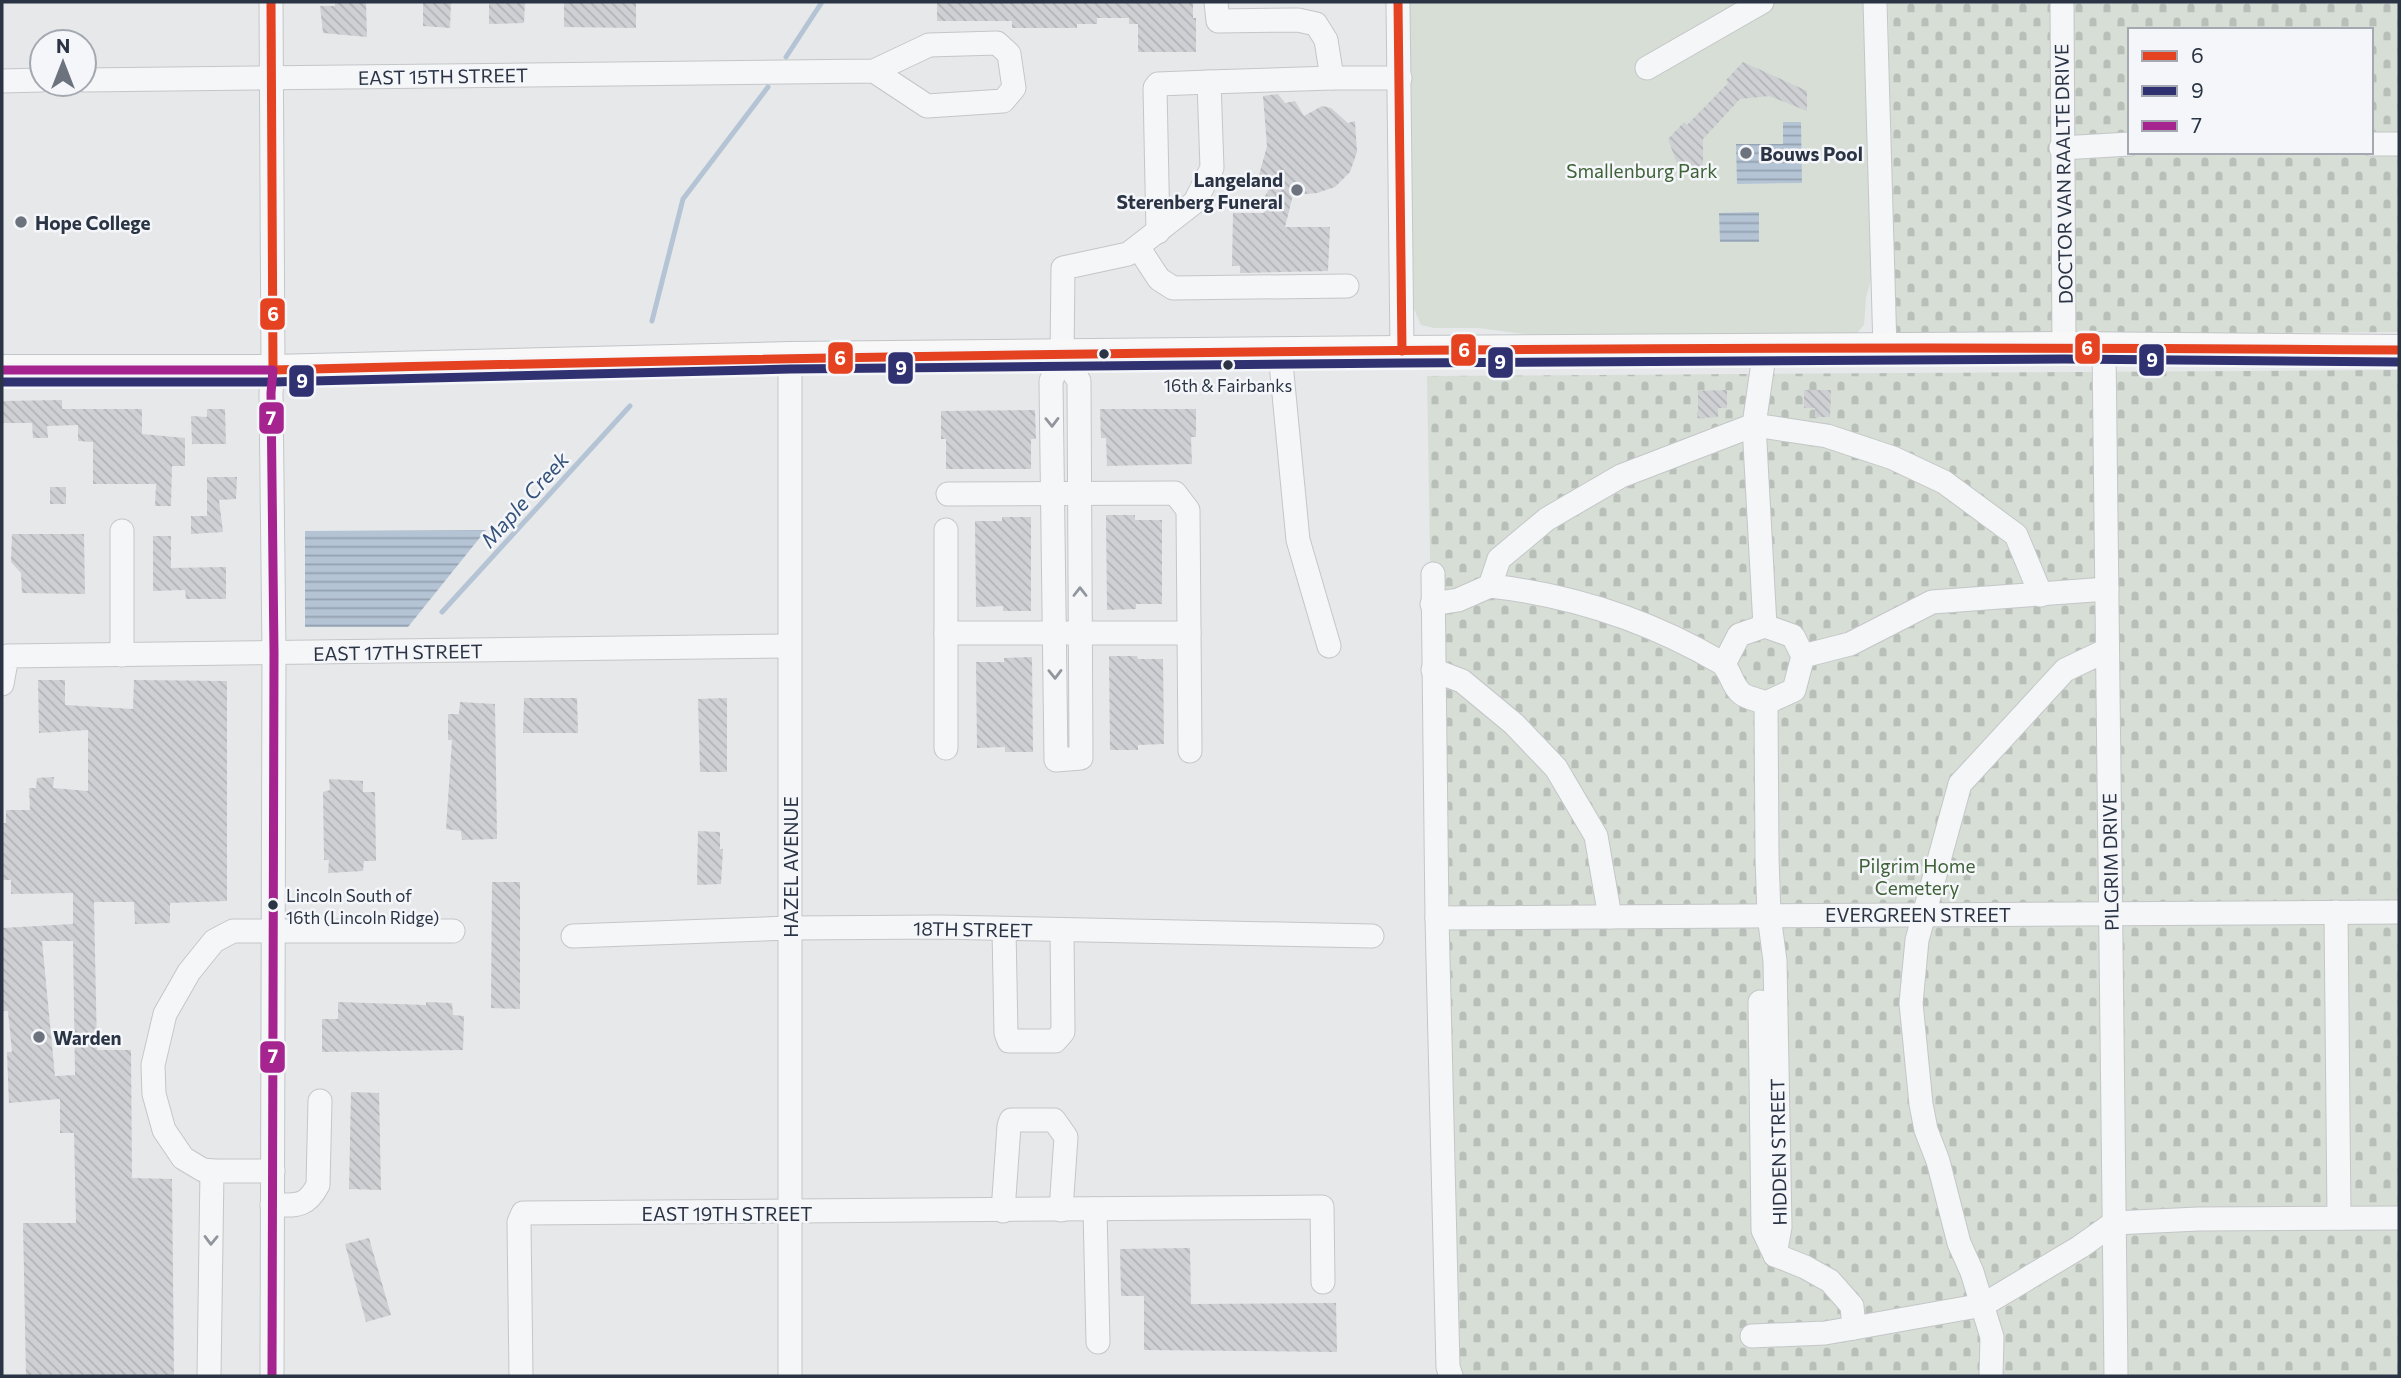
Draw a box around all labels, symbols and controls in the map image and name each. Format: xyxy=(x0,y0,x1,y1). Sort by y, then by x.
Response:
north arrow xyxy=(28,28,98,98)
legend xyxy=(2128,28,2373,154)
text: N xyxy=(56,34,70,57)
text: 6 xyxy=(2191,42,2204,67)
street label: DOCTOR VAN RAALTE DRIVE xyxy=(2049,44,2077,304)
street label: EAST 15TH STREET xyxy=(358,63,528,89)
text: 9 xyxy=(2191,77,2204,102)
text: 7 xyxy=(2191,112,2202,137)
place label: Bouws Pool xyxy=(1760,142,1863,165)
marker: Bouws Pool xyxy=(1738,145,1754,161)
park label: Smallenburg Park xyxy=(1566,159,1718,182)
place label: Langeland Sterenberg Funeral xyxy=(1117,168,1283,213)
marker: Langeland Sterenberg Funeral xyxy=(1289,182,1305,198)
place label: Hope College xyxy=(35,211,150,234)
marker: Hope College xyxy=(13,214,29,230)
line badge: 6 xyxy=(259,297,286,331)
text: 6 xyxy=(267,302,279,325)
line badge: 6 xyxy=(2074,332,2101,365)
line badge: 6 xyxy=(1450,333,1477,367)
text: 6 xyxy=(2081,336,2093,359)
text: 6 xyxy=(1458,338,1470,361)
line badge: 6 xyxy=(827,341,854,375)
line badge: 9 xyxy=(2138,343,2165,377)
text: 6 xyxy=(834,346,846,369)
line badge: 9 xyxy=(1487,346,1514,379)
unlabelled marker xyxy=(1097,347,1111,361)
text: 9 xyxy=(2146,348,2158,371)
text: 9 xyxy=(1494,350,1506,373)
line badge: 9 xyxy=(887,351,914,385)
text: 9 xyxy=(895,356,907,379)
marker: 16th & Fairbanks xyxy=(1221,358,1235,372)
line badge: 9 xyxy=(288,364,315,398)
text: 9 xyxy=(296,369,308,392)
place label: 16th & Fairbanks xyxy=(1164,375,1292,396)
line badge: 7 xyxy=(258,401,285,435)
text: 7 xyxy=(266,406,276,429)
one-way arrow xyxy=(1044,417,1060,428)
water label: Maple Creek xyxy=(475,446,574,552)
one-way arrow xyxy=(1073,586,1088,597)
street label: EAST 17TH STREET xyxy=(313,639,483,665)
one-way arrow xyxy=(1047,669,1063,680)
street label: PILGRIM DRIVE xyxy=(2097,793,2123,931)
street label: HAZEL AVENUE xyxy=(779,796,802,938)
park label: Pilgrim Home Cemetery xyxy=(1859,854,1975,899)
place label: Lincoln South of 16th (Lincoln Ridge) xyxy=(286,885,439,928)
marker: Lincoln South of 16th (Lincoln Ridge) xyxy=(266,898,280,912)
street label: EVERGREEN STREET xyxy=(1825,903,2011,926)
street label: 18TH STREET xyxy=(913,916,1033,942)
place label: Warden xyxy=(53,1026,122,1049)
marker: Warden xyxy=(31,1029,47,1045)
line badge: 7 xyxy=(259,1040,286,1074)
text: 7 xyxy=(268,1044,278,1067)
street label: HIDDEN STREET xyxy=(1765,1078,1791,1226)
street label: EAST 19TH STREET xyxy=(642,1202,812,1225)
one-way arrow xyxy=(203,1235,219,1245)

